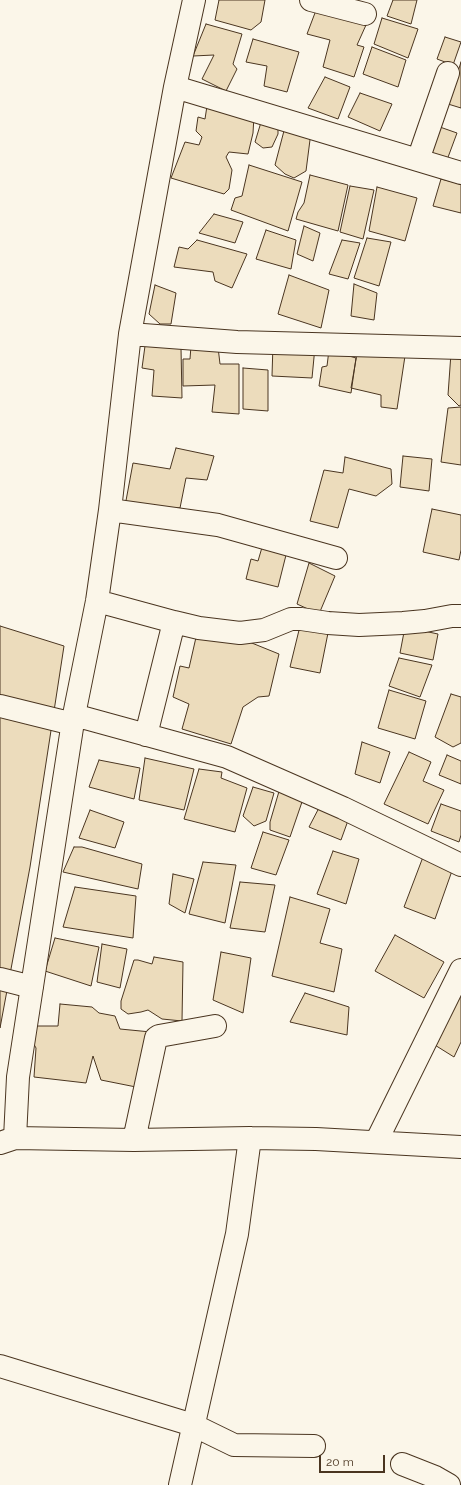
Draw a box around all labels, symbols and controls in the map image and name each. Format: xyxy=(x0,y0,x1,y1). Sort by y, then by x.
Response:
scale bar xyxy=(321,1447,387,1473)
text: 20 m xyxy=(326,1455,354,1469)

